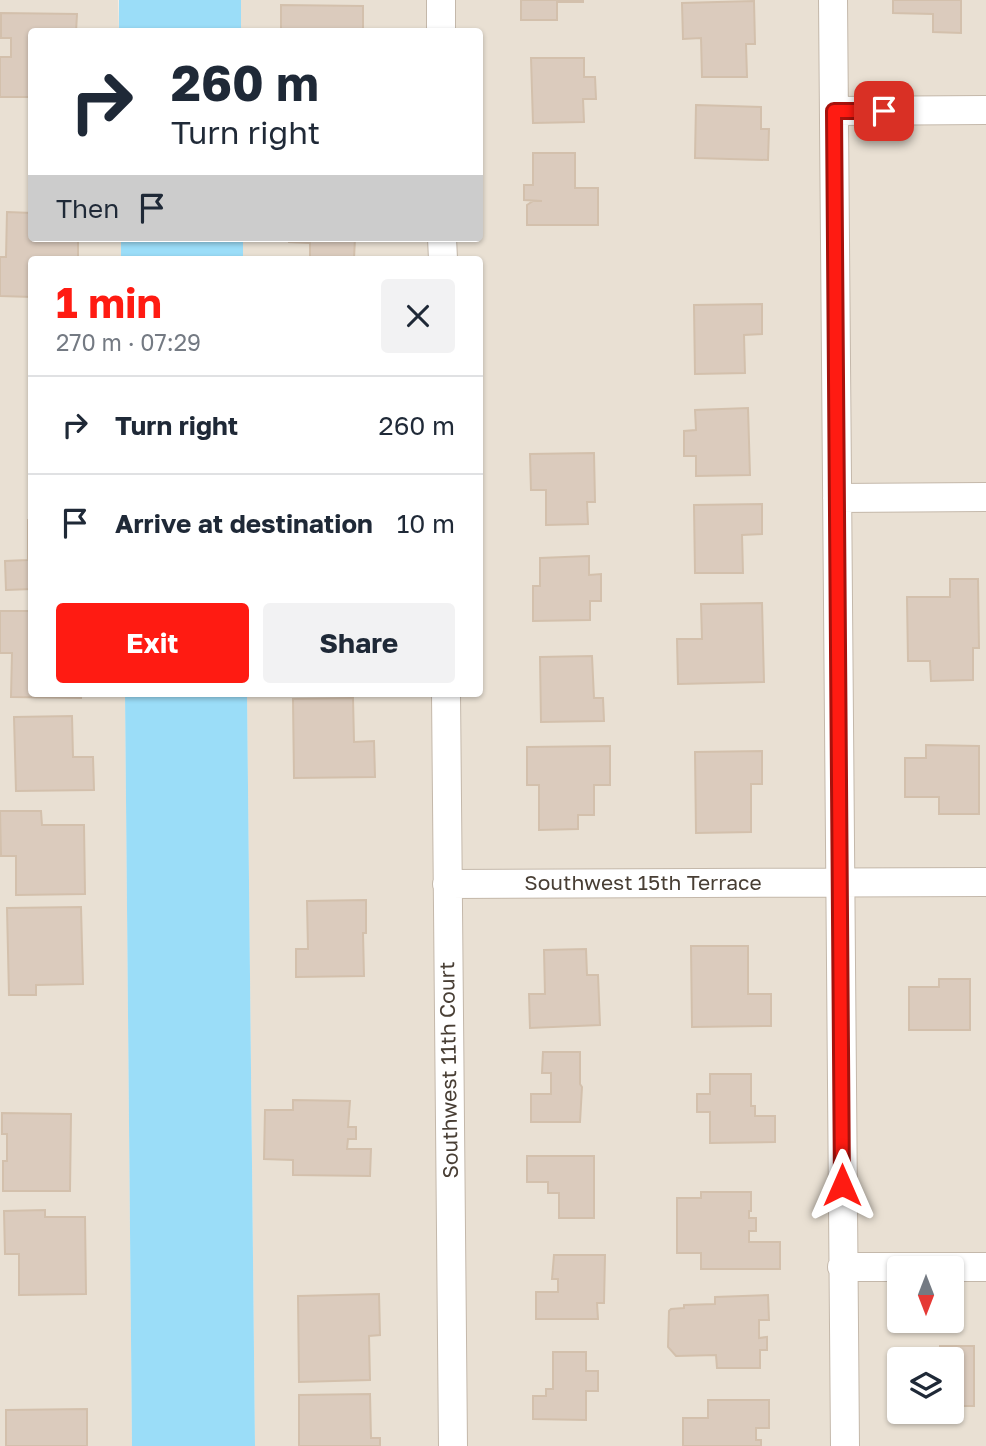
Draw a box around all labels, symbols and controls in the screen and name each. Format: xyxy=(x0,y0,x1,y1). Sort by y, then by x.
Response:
text: 260 m xyxy=(171,53,319,112)
icon: right xyxy=(56,56,147,147)
pin xyxy=(854,81,914,141)
icon: arrive xyxy=(865,92,903,130)
text: Turn right xyxy=(171,113,320,151)
icon: arrive xyxy=(133,189,171,227)
text: Then xyxy=(56,193,119,224)
text: 1 min xyxy=(56,277,162,327)
button: close xyxy=(381,279,455,353)
text: 270 m · 07:29 xyxy=(56,328,201,356)
icon: right xyxy=(56,406,94,444)
text: Turn right xyxy=(115,410,238,441)
text: 260 m xyxy=(379,410,455,441)
icon: arrive xyxy=(56,504,94,542)
text: Arrive at destination xyxy=(115,508,373,539)
text: 10 m xyxy=(397,508,455,539)
button: Exit xyxy=(56,603,249,683)
button: Share xyxy=(263,603,455,683)
street label: Southwest 15th Terrace xyxy=(524,869,762,895)
street label: Southwest 11th Court xyxy=(433,961,463,1179)
position arrow xyxy=(805,1148,879,1222)
north arrow xyxy=(887,1256,964,1334)
map controls xyxy=(887,1256,964,1424)
button: layers xyxy=(887,1347,964,1424)

